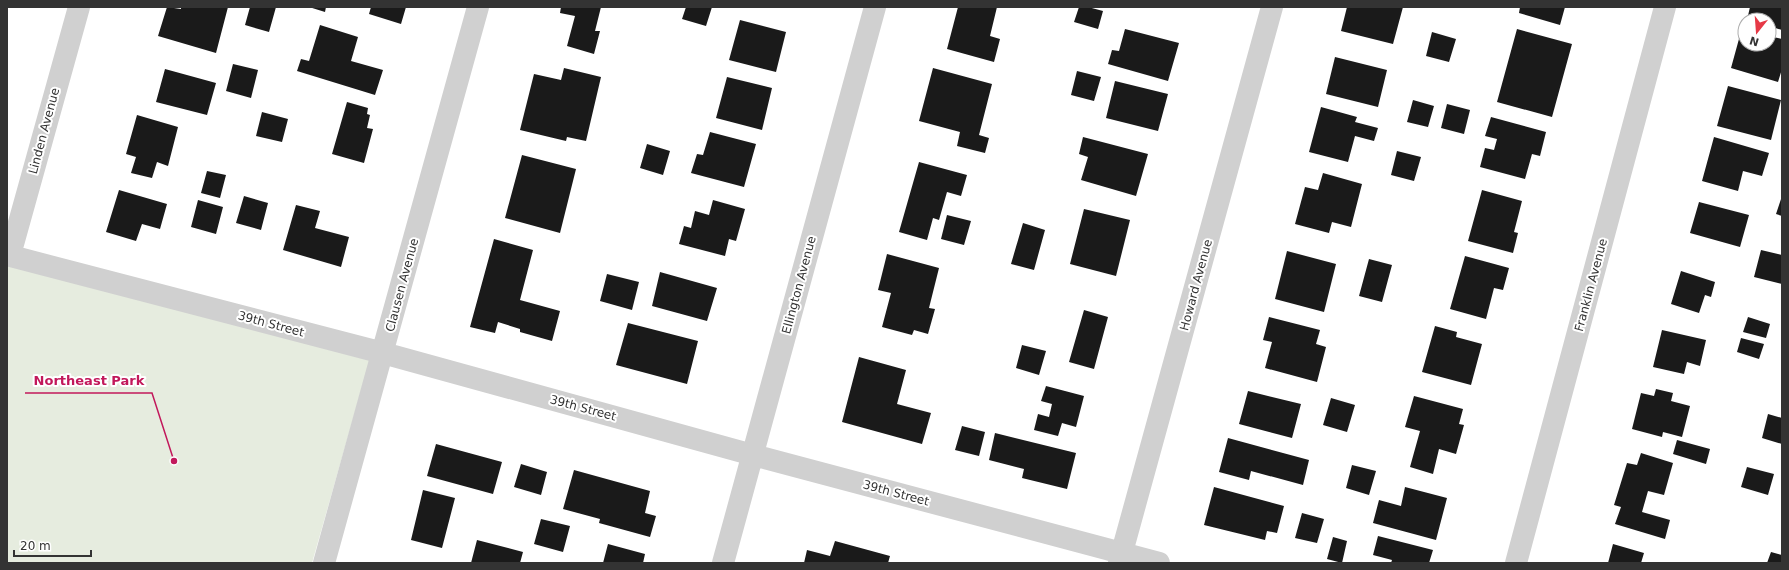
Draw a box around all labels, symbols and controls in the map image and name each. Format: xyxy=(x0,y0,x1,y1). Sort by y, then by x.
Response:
north arrow xyxy=(1737,12,1777,52)
text: N xyxy=(1748,34,1761,49)
street label: Linden Avenue xyxy=(26,86,62,176)
street label: Ellington Avenue xyxy=(779,234,819,336)
street label: Clausen Avenue xyxy=(383,237,421,333)
street label: Franklin Avenue xyxy=(1572,237,1610,333)
street label: Howard Avenue xyxy=(1177,238,1215,332)
street label: 39th Street xyxy=(236,308,306,340)
callout: Northeast Park xyxy=(25,368,152,393)
text: Northeast Park xyxy=(34,373,145,388)
street label: 39th Street xyxy=(548,392,618,424)
street label: 39th Street xyxy=(861,477,931,509)
scale bar xyxy=(14,532,91,558)
text: 20 m xyxy=(20,539,51,553)

